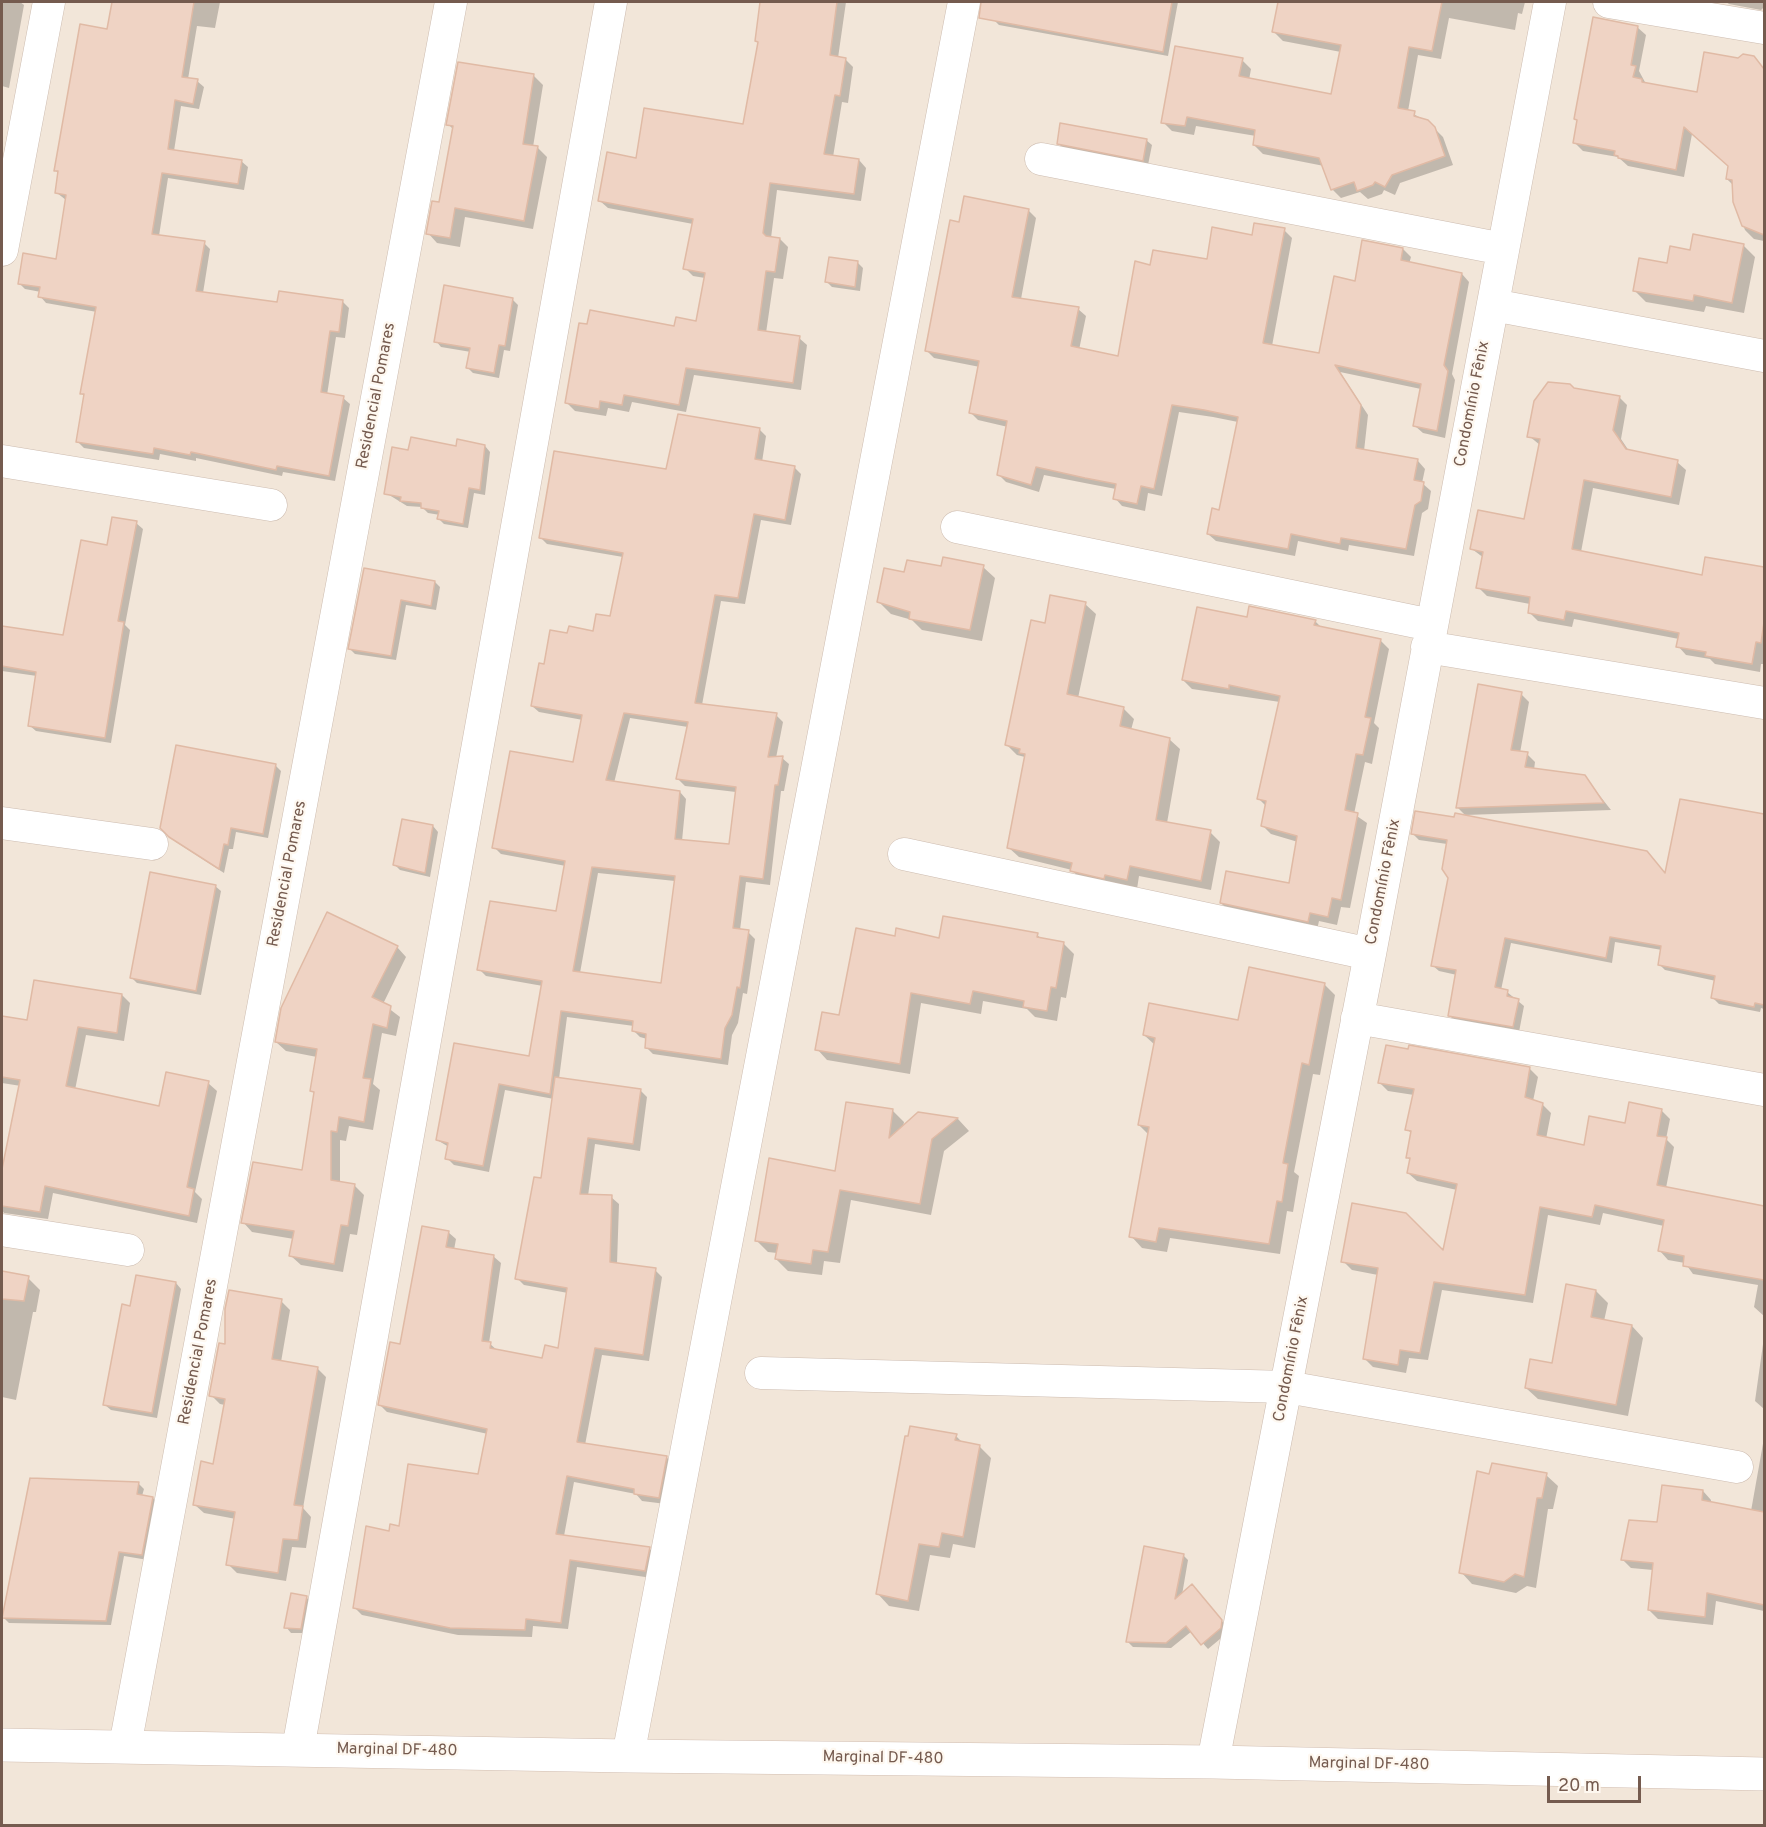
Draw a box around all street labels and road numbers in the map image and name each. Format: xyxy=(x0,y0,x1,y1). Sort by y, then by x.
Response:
street label: Residencial Pomares xyxy=(353,321,401,471)
street label: Condomínio Fênix xyxy=(1451,339,1495,469)
street label: Residencial Pomares xyxy=(264,799,312,949)
street label: Condomínio Fênix xyxy=(1362,817,1406,947)
street label: Residencial Pomares xyxy=(175,1277,223,1427)
street label: Condomínio Fênix xyxy=(1270,1294,1314,1424)
street label: Marginal DF-480 xyxy=(336,1740,458,1762)
street label: Marginal DF-480 xyxy=(822,1748,944,1770)
street label: Marginal DF-480 xyxy=(1308,1754,1430,1776)

